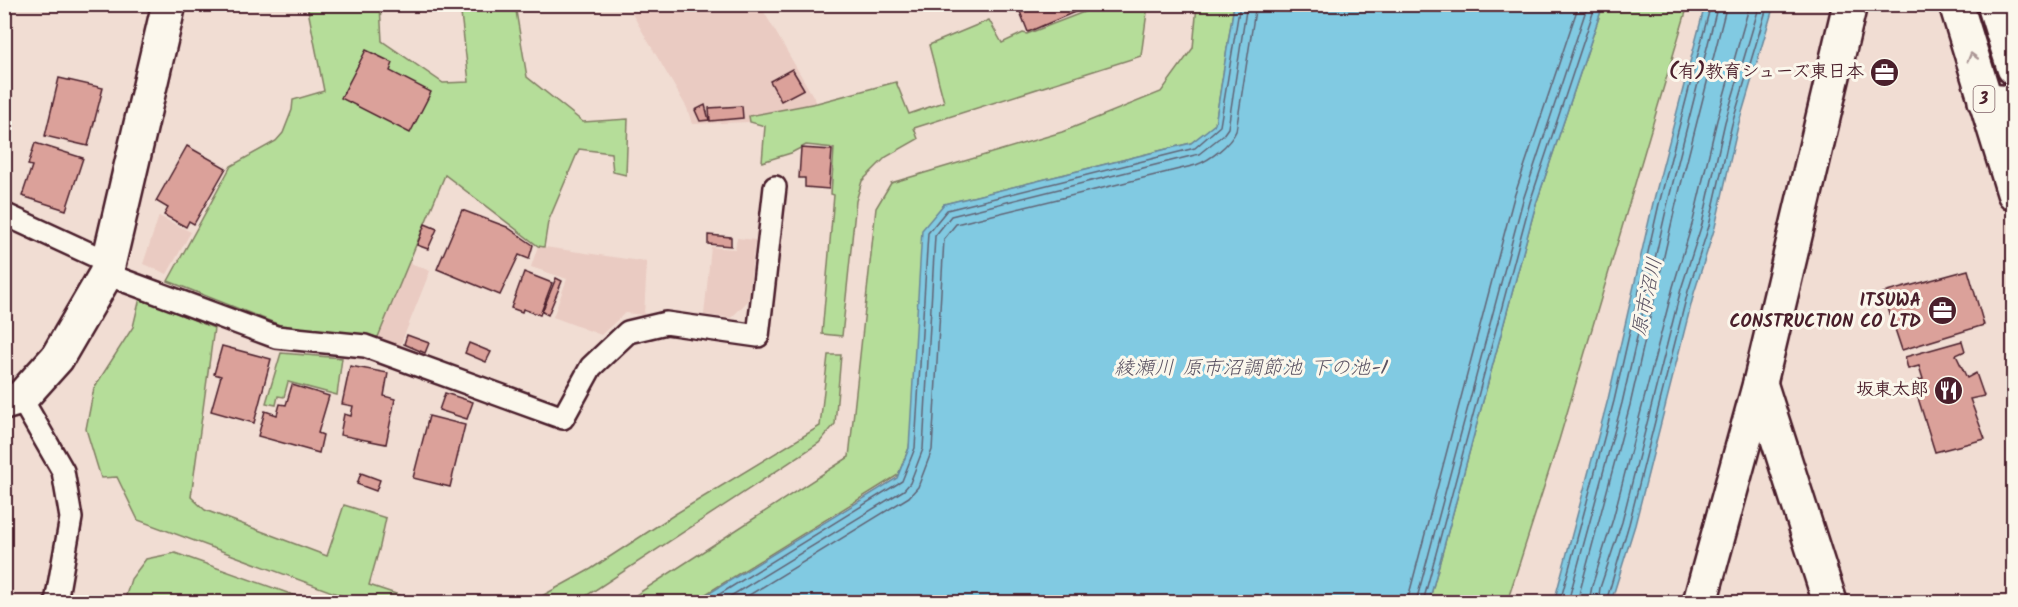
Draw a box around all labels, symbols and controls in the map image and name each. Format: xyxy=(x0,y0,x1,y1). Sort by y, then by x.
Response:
one-way arrow xyxy=(1967,52,1979,63)
office icon: (有)教育シューズ東日本 xyxy=(1869,56,1901,88)
place label: (有)教育シューズ東日本 xyxy=(1669,58,1864,87)
road number: 3 xyxy=(1974,86,1994,112)
water label: 原市沼川 xyxy=(1624,255,1672,339)
place label: ITSUWA CONSTRUCTION CO LTD xyxy=(1729,287,1921,337)
office icon: ITSUWA CONSTRUCTION CO LTD xyxy=(1926,295,1958,327)
water label: 綾瀬川 原市沼調節池 下の池-1 xyxy=(1114,353,1388,385)
restaurant icon: 坂東太郎 xyxy=(1933,374,1965,406)
place label: 坂東太郎 xyxy=(1856,376,1928,405)

